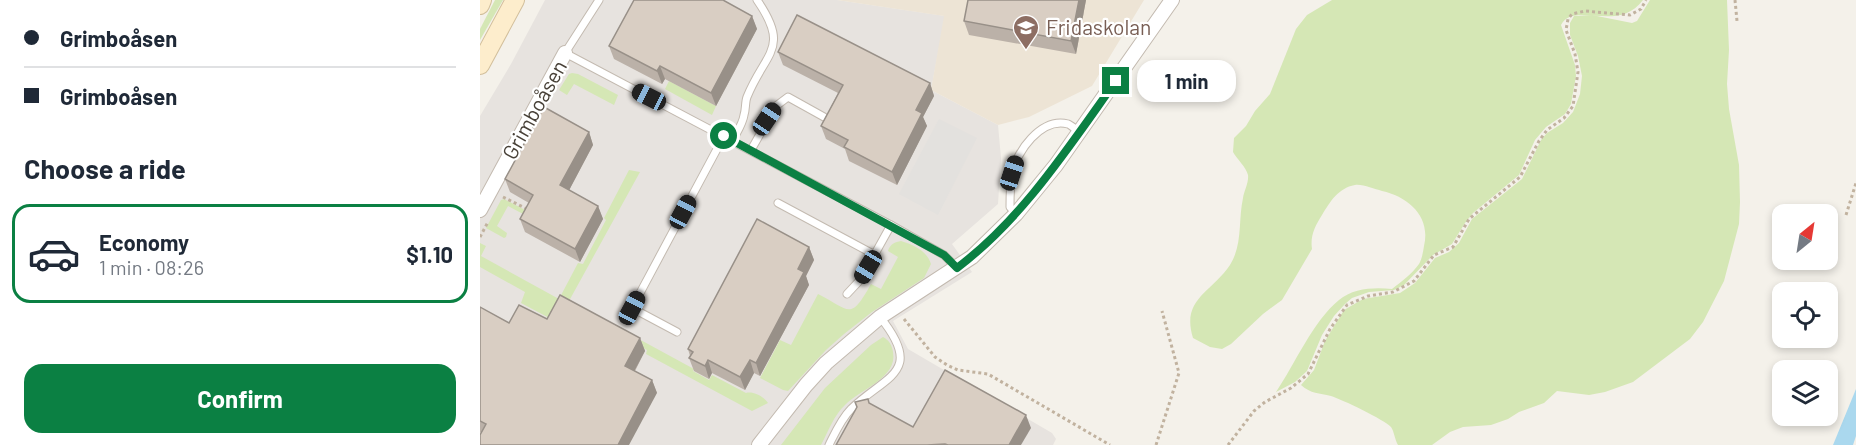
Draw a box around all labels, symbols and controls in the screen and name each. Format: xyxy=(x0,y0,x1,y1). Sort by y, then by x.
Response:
school or university icon: Fridaskolan xyxy=(1011,13,1041,51)
place label: Fridaskolan xyxy=(1046,14,1151,39)
text: Grimboåsen xyxy=(60,25,177,51)
street label: Grimboåsen xyxy=(496,55,571,163)
callout: 1 min xyxy=(1137,60,1236,102)
route end xyxy=(1102,67,1129,94)
text: 1 min xyxy=(1165,69,1208,93)
car xyxy=(629,81,669,113)
text: Grimboåsen xyxy=(60,83,177,109)
car xyxy=(749,99,785,139)
route start xyxy=(710,122,737,149)
text: Choose a ride xyxy=(24,152,186,184)
car xyxy=(998,153,1026,193)
car xyxy=(667,192,699,232)
north arrow xyxy=(1772,204,1838,270)
map controls xyxy=(1772,204,1838,426)
icon: car xyxy=(27,227,81,281)
text: Economy xyxy=(99,229,189,255)
text: $1.10 xyxy=(406,241,453,267)
car xyxy=(851,247,885,287)
text: 1 min · 08:26 xyxy=(99,255,204,279)
button: locate xyxy=(1772,282,1838,348)
car xyxy=(616,288,648,328)
button: layers xyxy=(1772,360,1838,426)
button: Confirm xyxy=(24,364,456,433)

